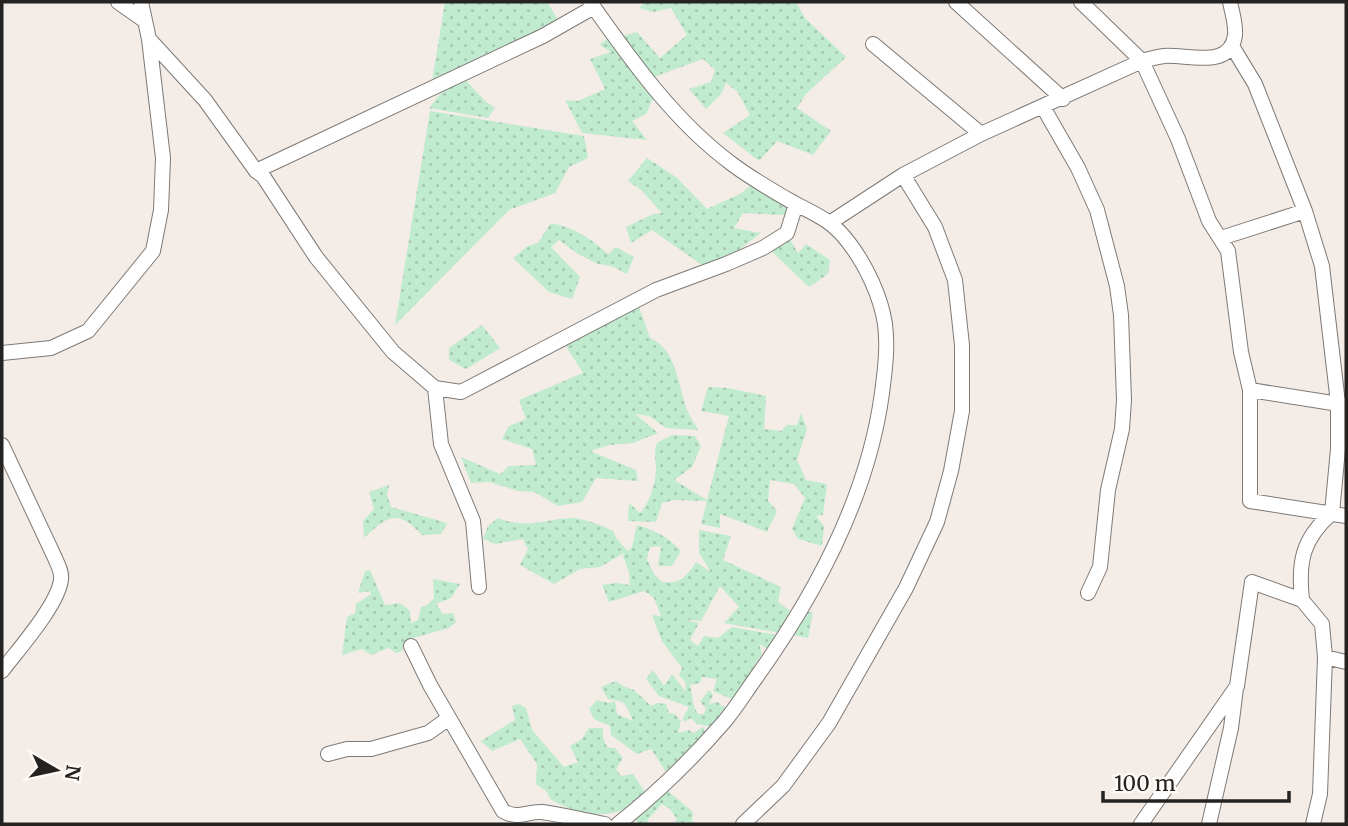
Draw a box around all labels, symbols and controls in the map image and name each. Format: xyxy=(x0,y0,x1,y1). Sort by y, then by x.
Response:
north arrow xyxy=(21,735,91,805)
scale bar xyxy=(1103,760,1288,804)
text: N xyxy=(60,763,86,782)
text: 100 m xyxy=(1114,770,1176,797)

